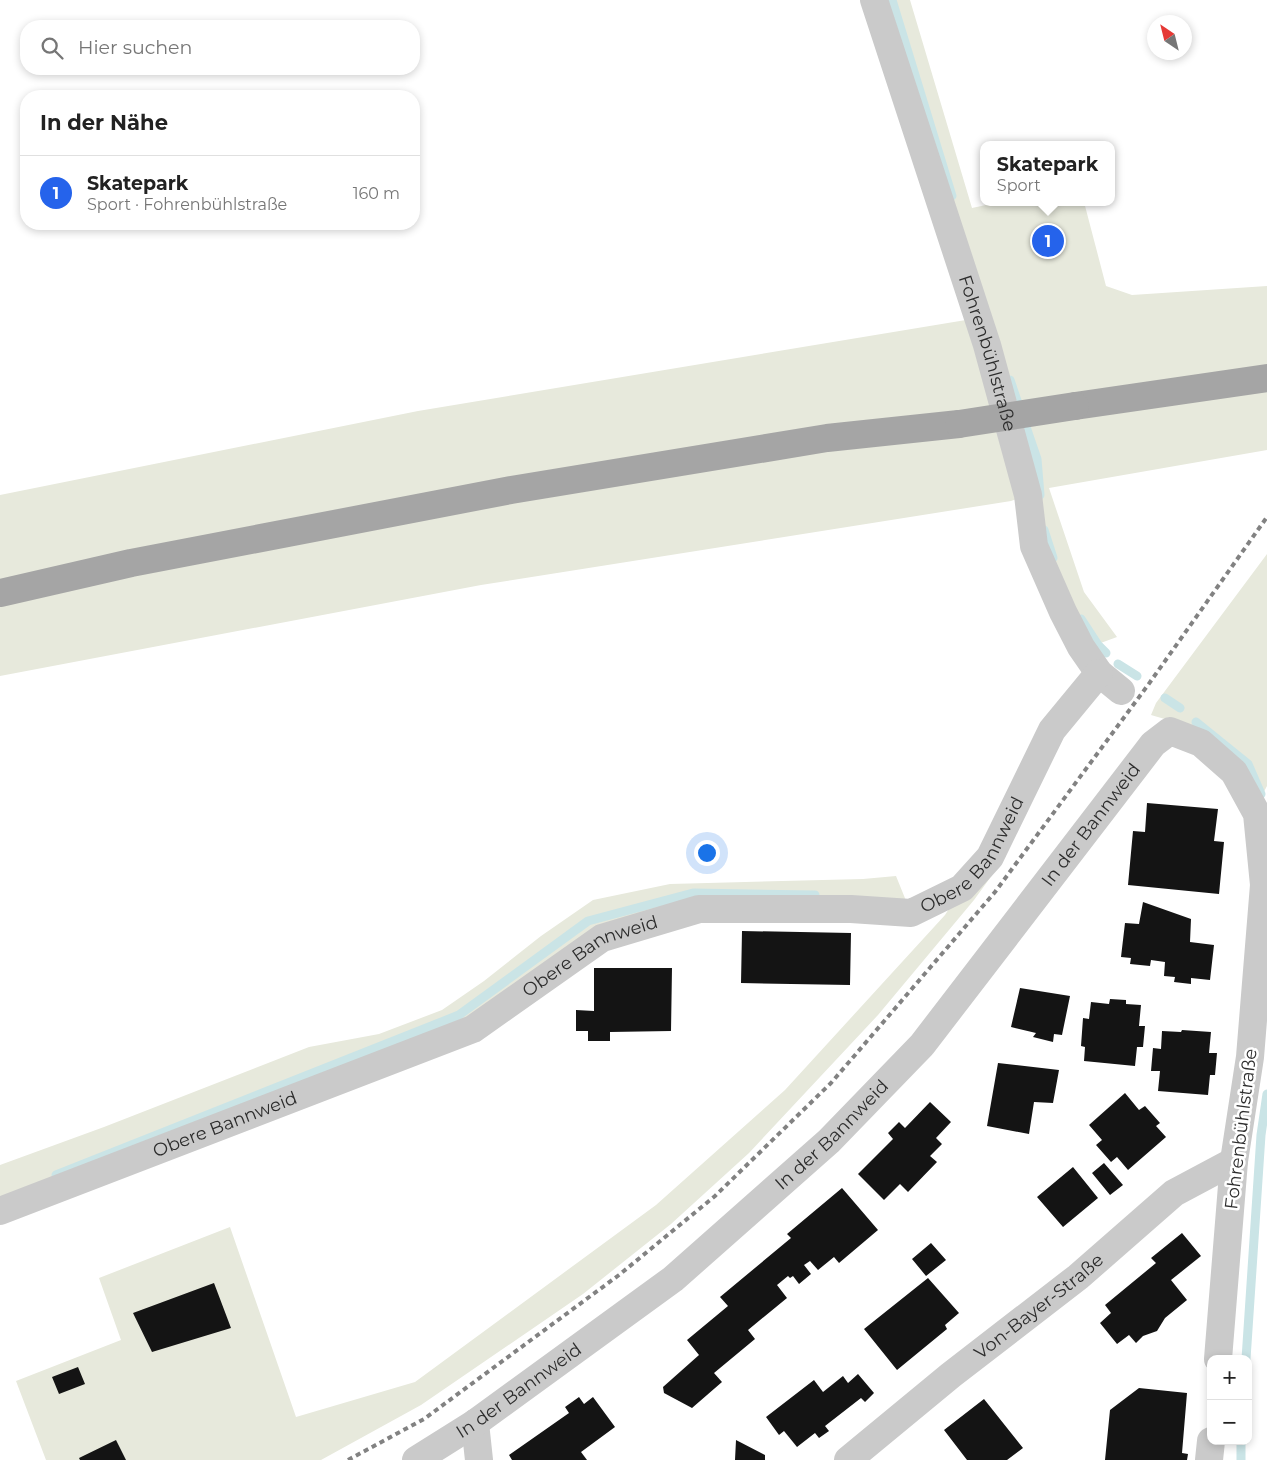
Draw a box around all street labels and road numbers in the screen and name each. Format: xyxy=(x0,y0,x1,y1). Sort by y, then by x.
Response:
street label: Fohrenbühlstraße xyxy=(954,272,1021,434)
street label: In der Bannweid xyxy=(1037,759,1145,891)
street label: Obere Bannweid xyxy=(917,793,1029,918)
street label: Obere Bannweid xyxy=(518,911,660,1002)
street label: Fohrenbühlstraße xyxy=(1220,1047,1262,1211)
street label: In der Bannweid xyxy=(771,1075,893,1195)
street label: Obere Bannweid xyxy=(150,1087,300,1162)
street label: Von-Bayer-Straße xyxy=(970,1249,1108,1364)
street label: In der Bannweid xyxy=(452,1338,586,1443)

